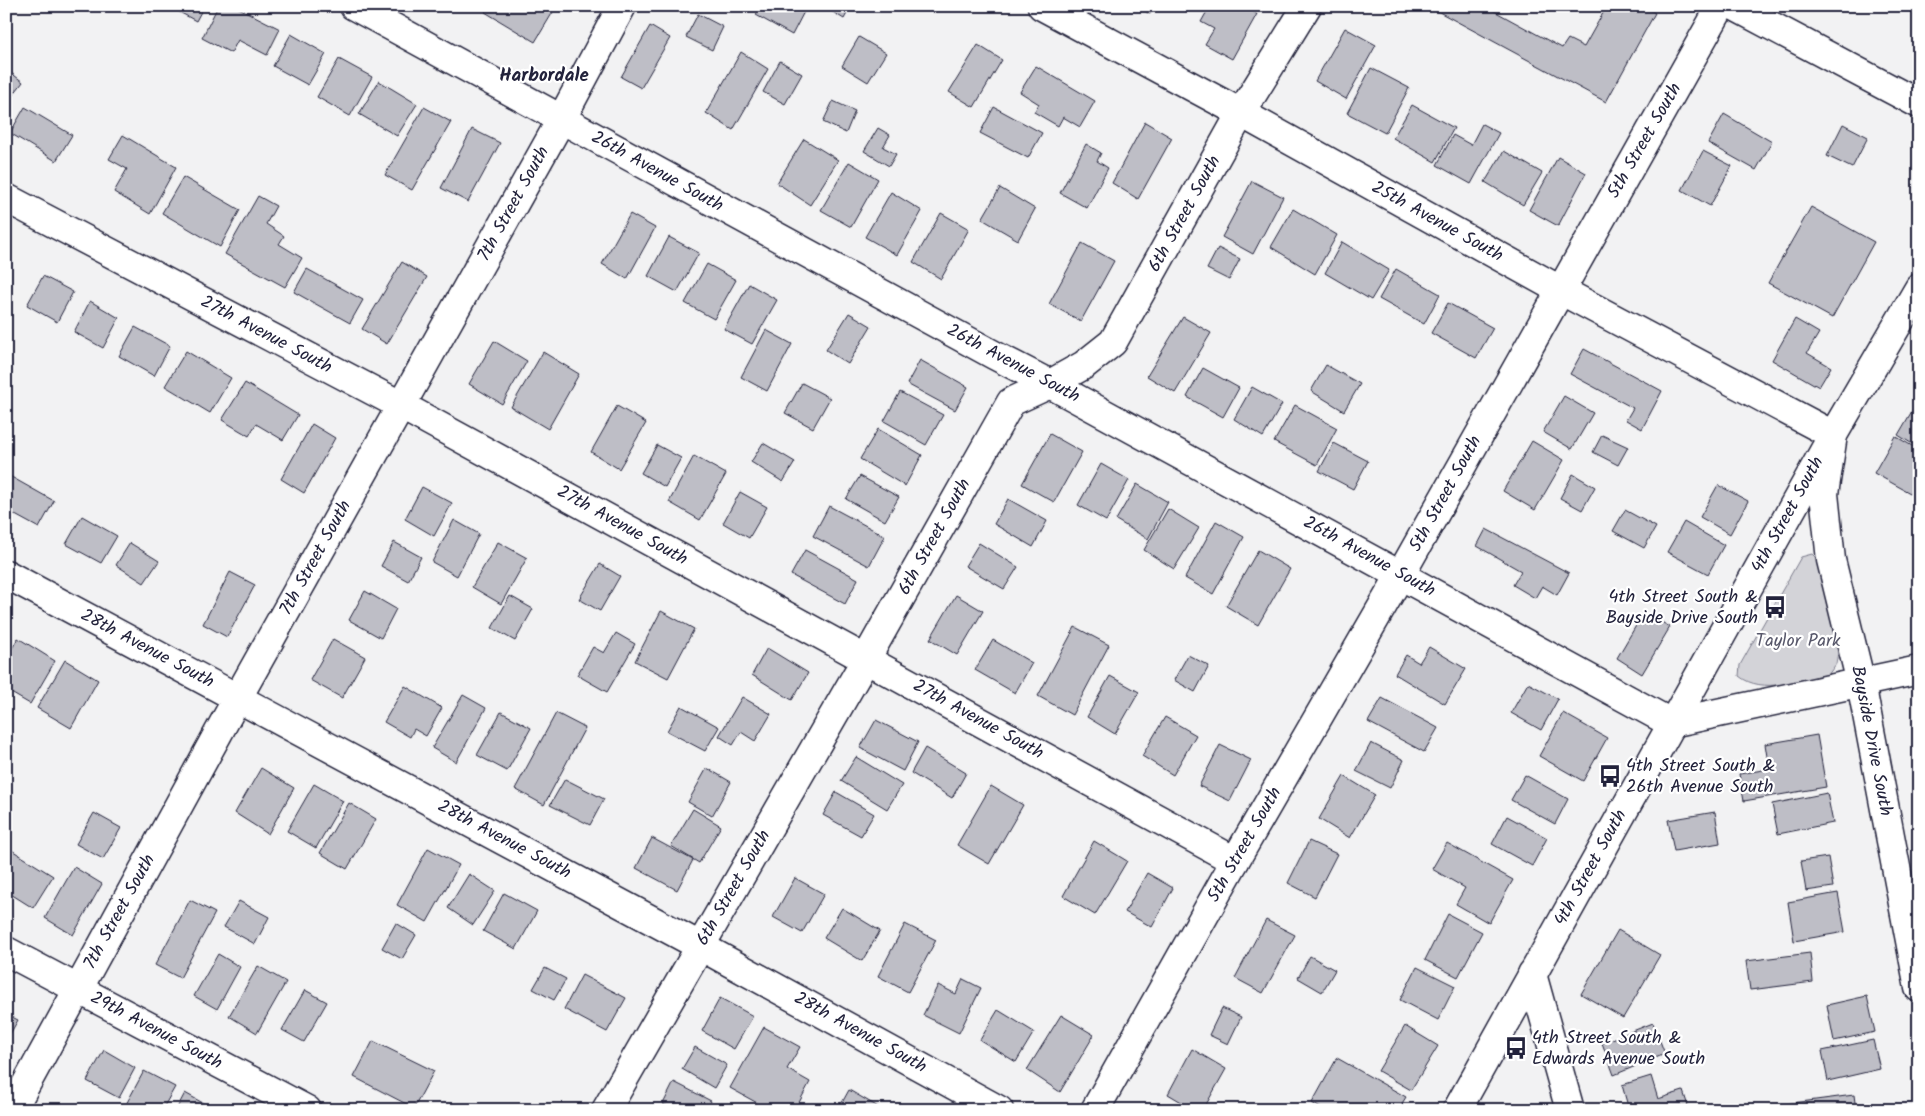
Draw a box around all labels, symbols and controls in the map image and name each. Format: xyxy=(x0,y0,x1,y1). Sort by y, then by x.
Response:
district label: Harbordale xyxy=(499,61,589,91)
street label: 5th Street South xyxy=(1600,78,1690,204)
street label: 26th Avenue South xyxy=(585,124,729,220)
street label: 7th Street South xyxy=(470,141,558,267)
street label: 6th Street South xyxy=(1141,150,1229,278)
street label: 25th Avenue South xyxy=(1366,174,1508,270)
street label: 27th Avenue South xyxy=(195,288,337,382)
street label: 26th Avenue South xyxy=(941,317,1085,411)
street label: 5th Street South xyxy=(1402,430,1490,558)
street label: 4th Street South xyxy=(1744,451,1832,579)
street label: 6th Street South xyxy=(891,473,979,601)
street label: 27th Avenue South xyxy=(551,478,693,574)
street label: 7th Street South xyxy=(272,495,360,621)
street label: 26th Avenue South xyxy=(1297,509,1441,605)
place label: 4th Street South & Bayside Drive South xyxy=(1606,583,1758,633)
bus stop icon: 4th Street South & Bayside Drive South xyxy=(1762,594,1788,620)
street label: 28th Avenue South xyxy=(75,601,219,697)
park label: Taylor Park xyxy=(1756,627,1841,656)
street label: Bayside Drive South xyxy=(1842,663,1900,819)
street label: 27th Avenue South xyxy=(907,672,1049,768)
place label: 4th Street South & 26th Avenue South xyxy=(1626,752,1776,802)
bus stop icon: 4th Street South & 26th Avenue South xyxy=(1597,763,1623,789)
street label: 5th Street South xyxy=(1200,782,1290,908)
street label: 28th Avenue South xyxy=(432,792,576,888)
street label: 4th Street South xyxy=(1547,804,1635,932)
street label: 6th Street South xyxy=(689,825,779,951)
street label: 7th Street South xyxy=(76,849,164,975)
street label: 29th Avenue South xyxy=(85,984,227,1078)
street label: 28th Avenue South xyxy=(788,984,932,1082)
place label: 4th Street South & Edwards Avenue South xyxy=(1532,1024,1705,1074)
bus stop icon: 4th Street South & Edwards Avenue South xyxy=(1503,1035,1529,1061)

